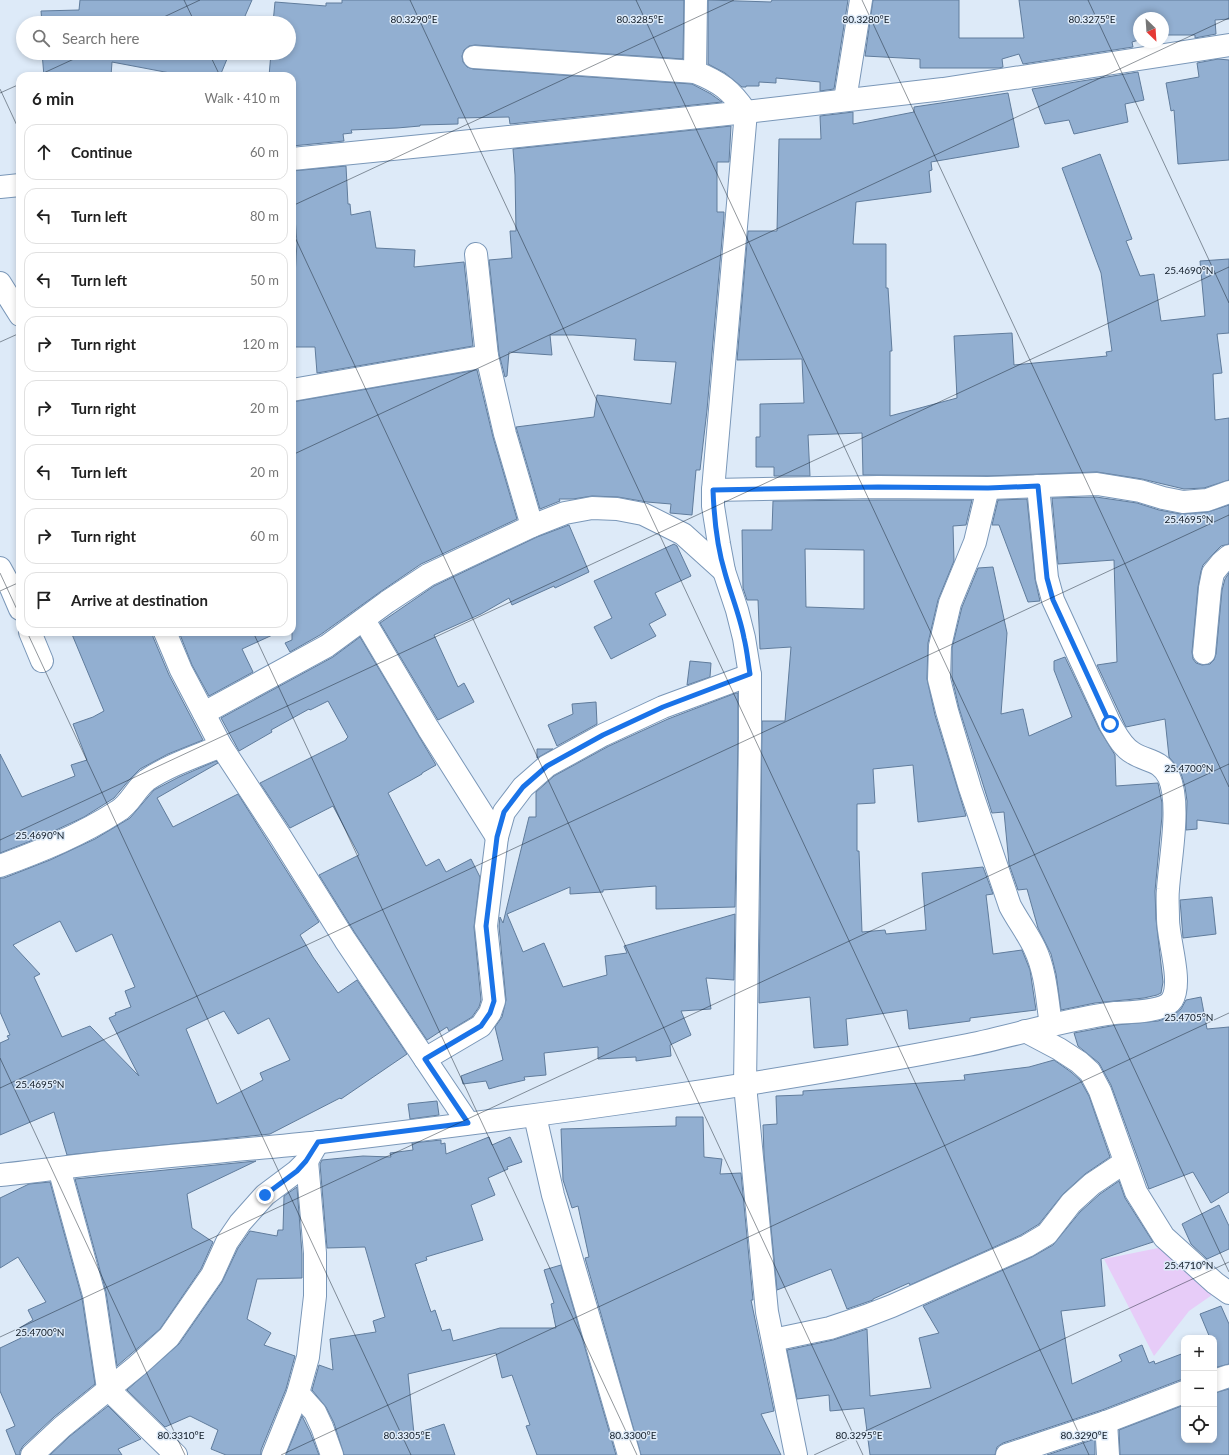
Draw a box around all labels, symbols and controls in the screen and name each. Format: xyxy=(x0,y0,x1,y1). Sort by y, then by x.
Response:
north arrow xyxy=(1133,12,1169,48)
text: 80.3290°E xyxy=(390,13,438,25)
text: 80.3285°E xyxy=(616,13,664,25)
text: 80.3280°E xyxy=(842,13,890,25)
text: 80.3275°E xyxy=(1068,13,1116,25)
search box xyxy=(16,16,296,60)
icon: search xyxy=(30,27,52,49)
text: Search here xyxy=(62,29,139,47)
text: 6 min xyxy=(32,88,74,109)
text: Walk · 410 m xyxy=(204,90,280,106)
icon: ahead xyxy=(33,141,55,163)
text: Continue xyxy=(71,143,132,161)
text: 60 m xyxy=(250,144,279,160)
icon: left xyxy=(33,205,55,227)
text: Turn left xyxy=(71,207,127,225)
text: 80 m xyxy=(250,208,279,224)
text: 25.4690°N xyxy=(1165,264,1213,276)
icon: left xyxy=(33,269,55,291)
text: Turn left xyxy=(71,271,127,289)
text: 50 m xyxy=(250,272,279,288)
icon: right xyxy=(33,333,55,355)
text: Turn right xyxy=(71,335,136,353)
text: 120 m xyxy=(242,336,279,352)
icon: right xyxy=(33,397,55,419)
text: Turn right xyxy=(71,399,136,417)
text: 20 m xyxy=(250,400,279,416)
icon: left xyxy=(33,461,55,483)
text: Turn left xyxy=(71,463,127,481)
text: 20 m xyxy=(250,464,279,480)
text: 25.4695°N xyxy=(1165,513,1213,525)
icon: right xyxy=(33,525,55,547)
text: Turn right xyxy=(71,527,136,545)
text: 60 m xyxy=(250,528,279,544)
icon: arrive xyxy=(33,589,55,611)
text: Arrive at destination xyxy=(71,591,208,609)
route start xyxy=(1101,715,1119,733)
text: 25.4700°N xyxy=(1165,762,1213,774)
text: 25.4690°N xyxy=(16,829,64,841)
text: 25.4705°N xyxy=(1165,1011,1213,1023)
text: 25.4695°N xyxy=(16,1078,64,1090)
route end xyxy=(256,1186,274,1204)
text: 25.4710°N xyxy=(1165,1259,1213,1271)
text: 25.4700°N xyxy=(16,1326,64,1338)
map controls xyxy=(1181,1335,1217,1443)
button: + xyxy=(1181,1335,1217,1371)
button: − xyxy=(1181,1371,1217,1407)
button: locate xyxy=(1181,1407,1217,1443)
text: 80.3310°E xyxy=(157,1429,205,1441)
text: 80.3305°E xyxy=(383,1429,431,1441)
text: 80.3300°E xyxy=(609,1429,657,1441)
text: 80.3295°E xyxy=(835,1429,883,1441)
text: 80.3290°E xyxy=(1060,1429,1108,1441)

